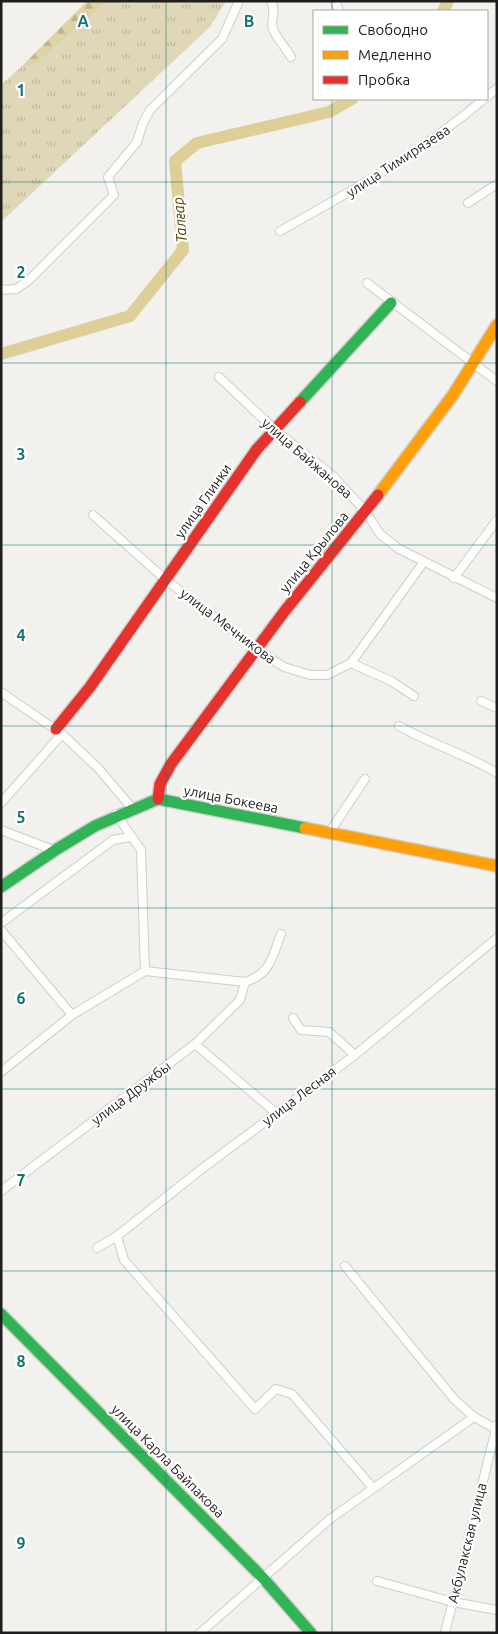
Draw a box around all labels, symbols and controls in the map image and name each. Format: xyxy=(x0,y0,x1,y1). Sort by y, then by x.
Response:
legend xyxy=(313,10,488,100)
text: A xyxy=(77,12,89,30)
text: B xyxy=(244,12,254,30)
text: Свободно xyxy=(358,21,428,38)
text: Медленно xyxy=(358,46,432,63)
text: Пробка xyxy=(358,71,410,88)
text: 1 xyxy=(16,81,26,99)
street label: улица Тимирязева xyxy=(343,122,453,200)
water label: Талғар xyxy=(169,197,190,244)
text: 2 xyxy=(16,263,26,281)
street label: улица Байжанова xyxy=(259,414,355,502)
text: 3 xyxy=(16,445,26,463)
street label: улица Глинки xyxy=(171,461,235,541)
street label: улица Крылова xyxy=(276,508,352,596)
street label: улица Мечникова xyxy=(177,585,279,667)
text: 4 xyxy=(16,626,26,644)
street label: улица Бокеева xyxy=(182,782,280,816)
text: 5 xyxy=(16,808,26,826)
text: 6 xyxy=(16,989,26,1007)
street label: улица Дружбы xyxy=(88,1058,174,1128)
street label: улица Лесная xyxy=(259,1063,339,1129)
text: 7 xyxy=(16,1171,26,1189)
text: 8 xyxy=(16,1352,26,1370)
street label: улица Карла Байпакова xyxy=(108,1401,228,1521)
street label: Акбулакская улица xyxy=(444,1481,490,1605)
text: 9 xyxy=(16,1534,26,1552)

